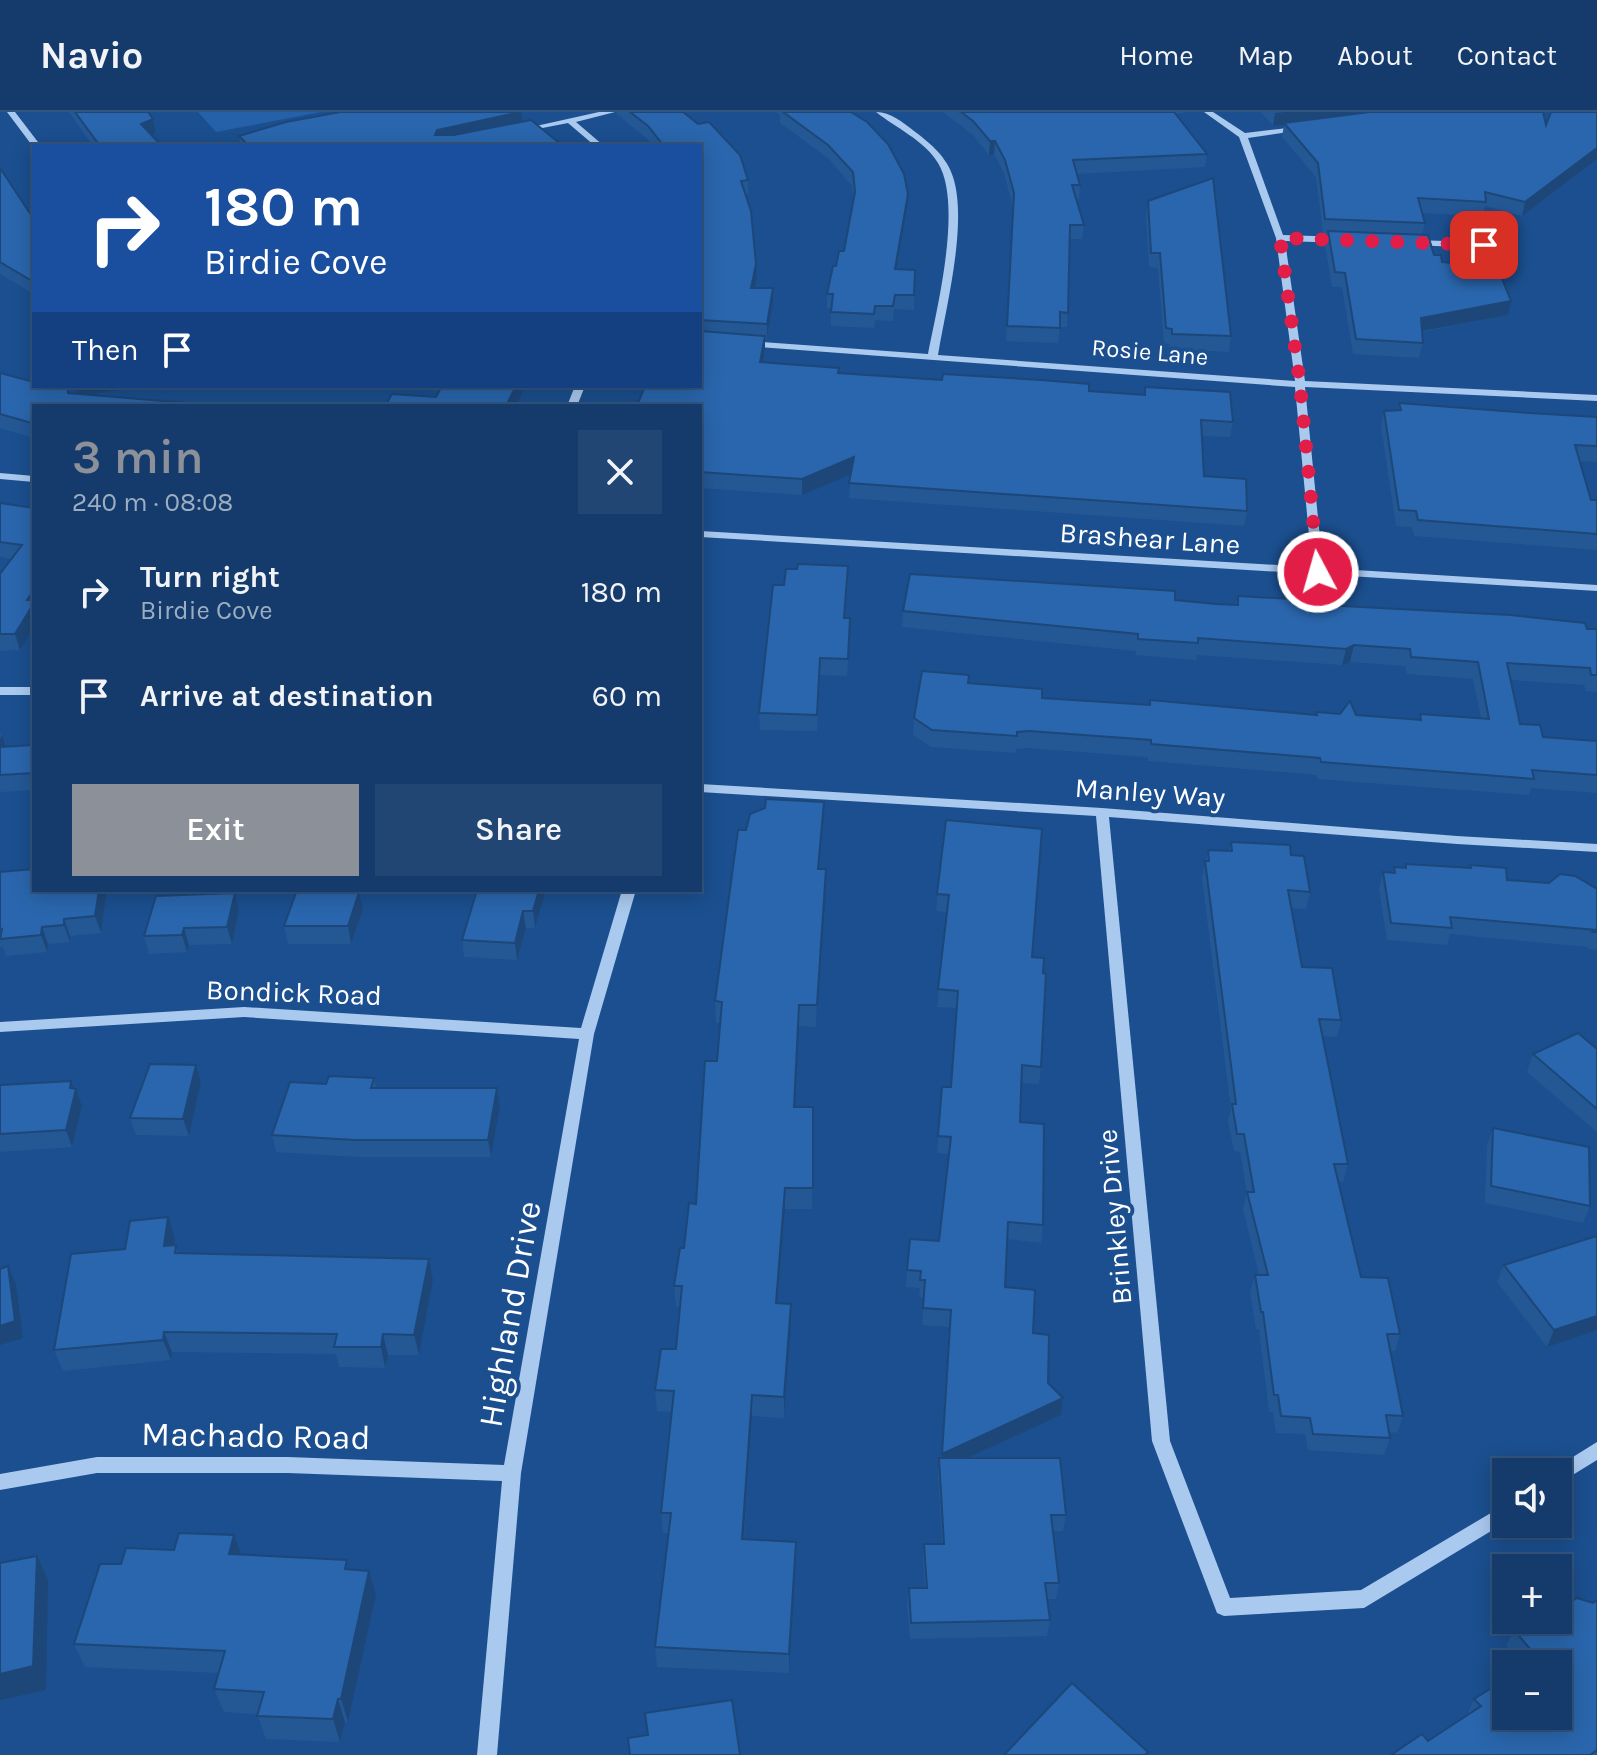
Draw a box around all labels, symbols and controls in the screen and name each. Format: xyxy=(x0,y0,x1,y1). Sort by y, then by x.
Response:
text: Navio xyxy=(40,33,143,78)
text: Home xyxy=(1119,39,1194,72)
text: Map xyxy=(1238,39,1293,72)
text: About xyxy=(1337,39,1413,72)
text: Contact xyxy=(1457,39,1557,72)
text: 180 m xyxy=(204,174,363,239)
icon: right xyxy=(72,176,176,280)
pin xyxy=(1450,211,1518,279)
icon: arrive xyxy=(1462,223,1506,267)
text: Birdie Cove xyxy=(204,241,388,283)
icon: arrive xyxy=(155,328,199,372)
text: Then xyxy=(72,332,139,368)
street label: Rosie Lane xyxy=(1091,333,1209,371)
text: 3 min xyxy=(72,429,204,485)
button: close xyxy=(578,430,662,514)
text: 240 m · 08:08 xyxy=(72,487,233,518)
street label: Brashear Lane xyxy=(1059,516,1241,561)
position arrow xyxy=(1276,530,1360,614)
text: Turn right xyxy=(140,559,280,595)
icon: right xyxy=(72,570,116,614)
text: 180 m xyxy=(581,574,662,610)
text: Birdie Cove xyxy=(140,595,273,626)
icon: arrive xyxy=(72,674,116,718)
text: Arrive at destination xyxy=(140,678,434,714)
text: 60 m xyxy=(592,678,662,714)
street label: Manley Way xyxy=(1074,771,1226,814)
button: Exit xyxy=(72,784,359,876)
button: Share xyxy=(375,784,662,876)
street label: Bondick Road xyxy=(206,973,382,1012)
street label: Brinkley Drive xyxy=(1090,1128,1139,1306)
street label: Highland Drive xyxy=(470,1198,550,1430)
street label: Machado Road xyxy=(141,1414,371,1458)
map controls xyxy=(1492,1458,1572,1730)
button: sound xyxy=(1492,1458,1572,1538)
button: + xyxy=(1492,1554,1572,1634)
button: − xyxy=(1492,1650,1572,1730)

